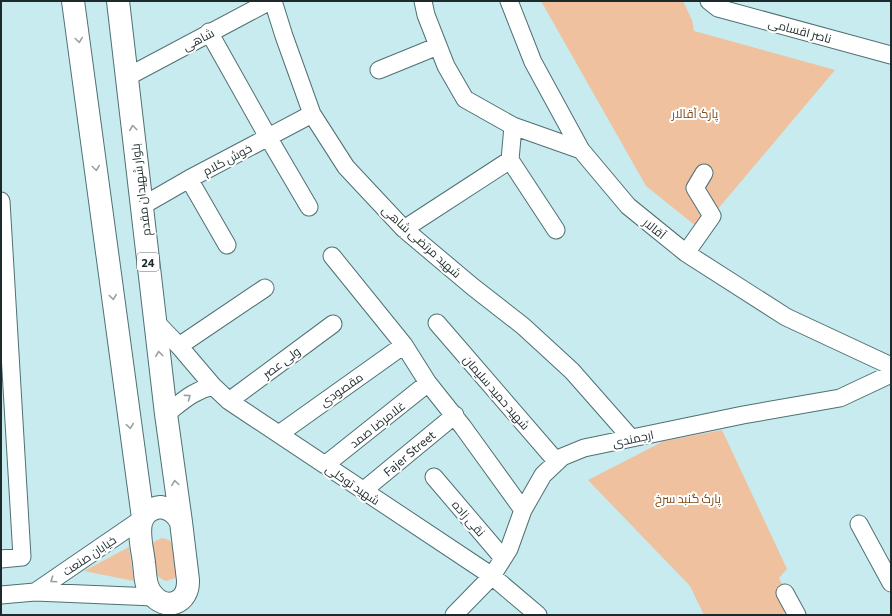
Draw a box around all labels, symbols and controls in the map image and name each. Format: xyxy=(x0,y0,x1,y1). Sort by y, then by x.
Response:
street label: ناصر اقسامی xyxy=(767,15,833,46)
street label: شاهی xyxy=(180,25,217,54)
one-way arrow xyxy=(74,37,83,43)
park label: پارک آقالار xyxy=(671,106,719,123)
one-way arrow xyxy=(128,125,137,131)
street label: خوش کلام xyxy=(200,140,255,180)
street label: بلوار شهیدان مقدم xyxy=(127,143,155,237)
one-way arrow xyxy=(91,165,100,172)
street label: شهید مرتضی شاهی xyxy=(379,202,464,281)
street label: آقالار xyxy=(639,214,670,243)
road number: 24 xyxy=(137,253,159,271)
one-way arrow xyxy=(108,294,117,300)
street label: ولی عصر xyxy=(259,343,303,382)
one-way arrow xyxy=(154,351,163,357)
street label: شهید حمید سلیمان xyxy=(460,352,533,433)
street label: مقصودی xyxy=(317,369,366,410)
one-way arrow xyxy=(183,395,190,402)
street label: غلامرضا صمد xyxy=(346,398,408,451)
one-way arrow xyxy=(126,423,135,429)
street label: Fajer Street xyxy=(380,427,438,479)
street label: ارجمندی xyxy=(611,427,655,450)
street label: شهید توکلی xyxy=(323,461,383,508)
one-way arrow xyxy=(171,480,180,486)
park label: پارک گنبد سرخ xyxy=(655,491,722,508)
street label: نقی زاده xyxy=(449,497,488,539)
street label: خیابان صنعت xyxy=(60,532,119,579)
one-way arrow xyxy=(50,575,57,583)

